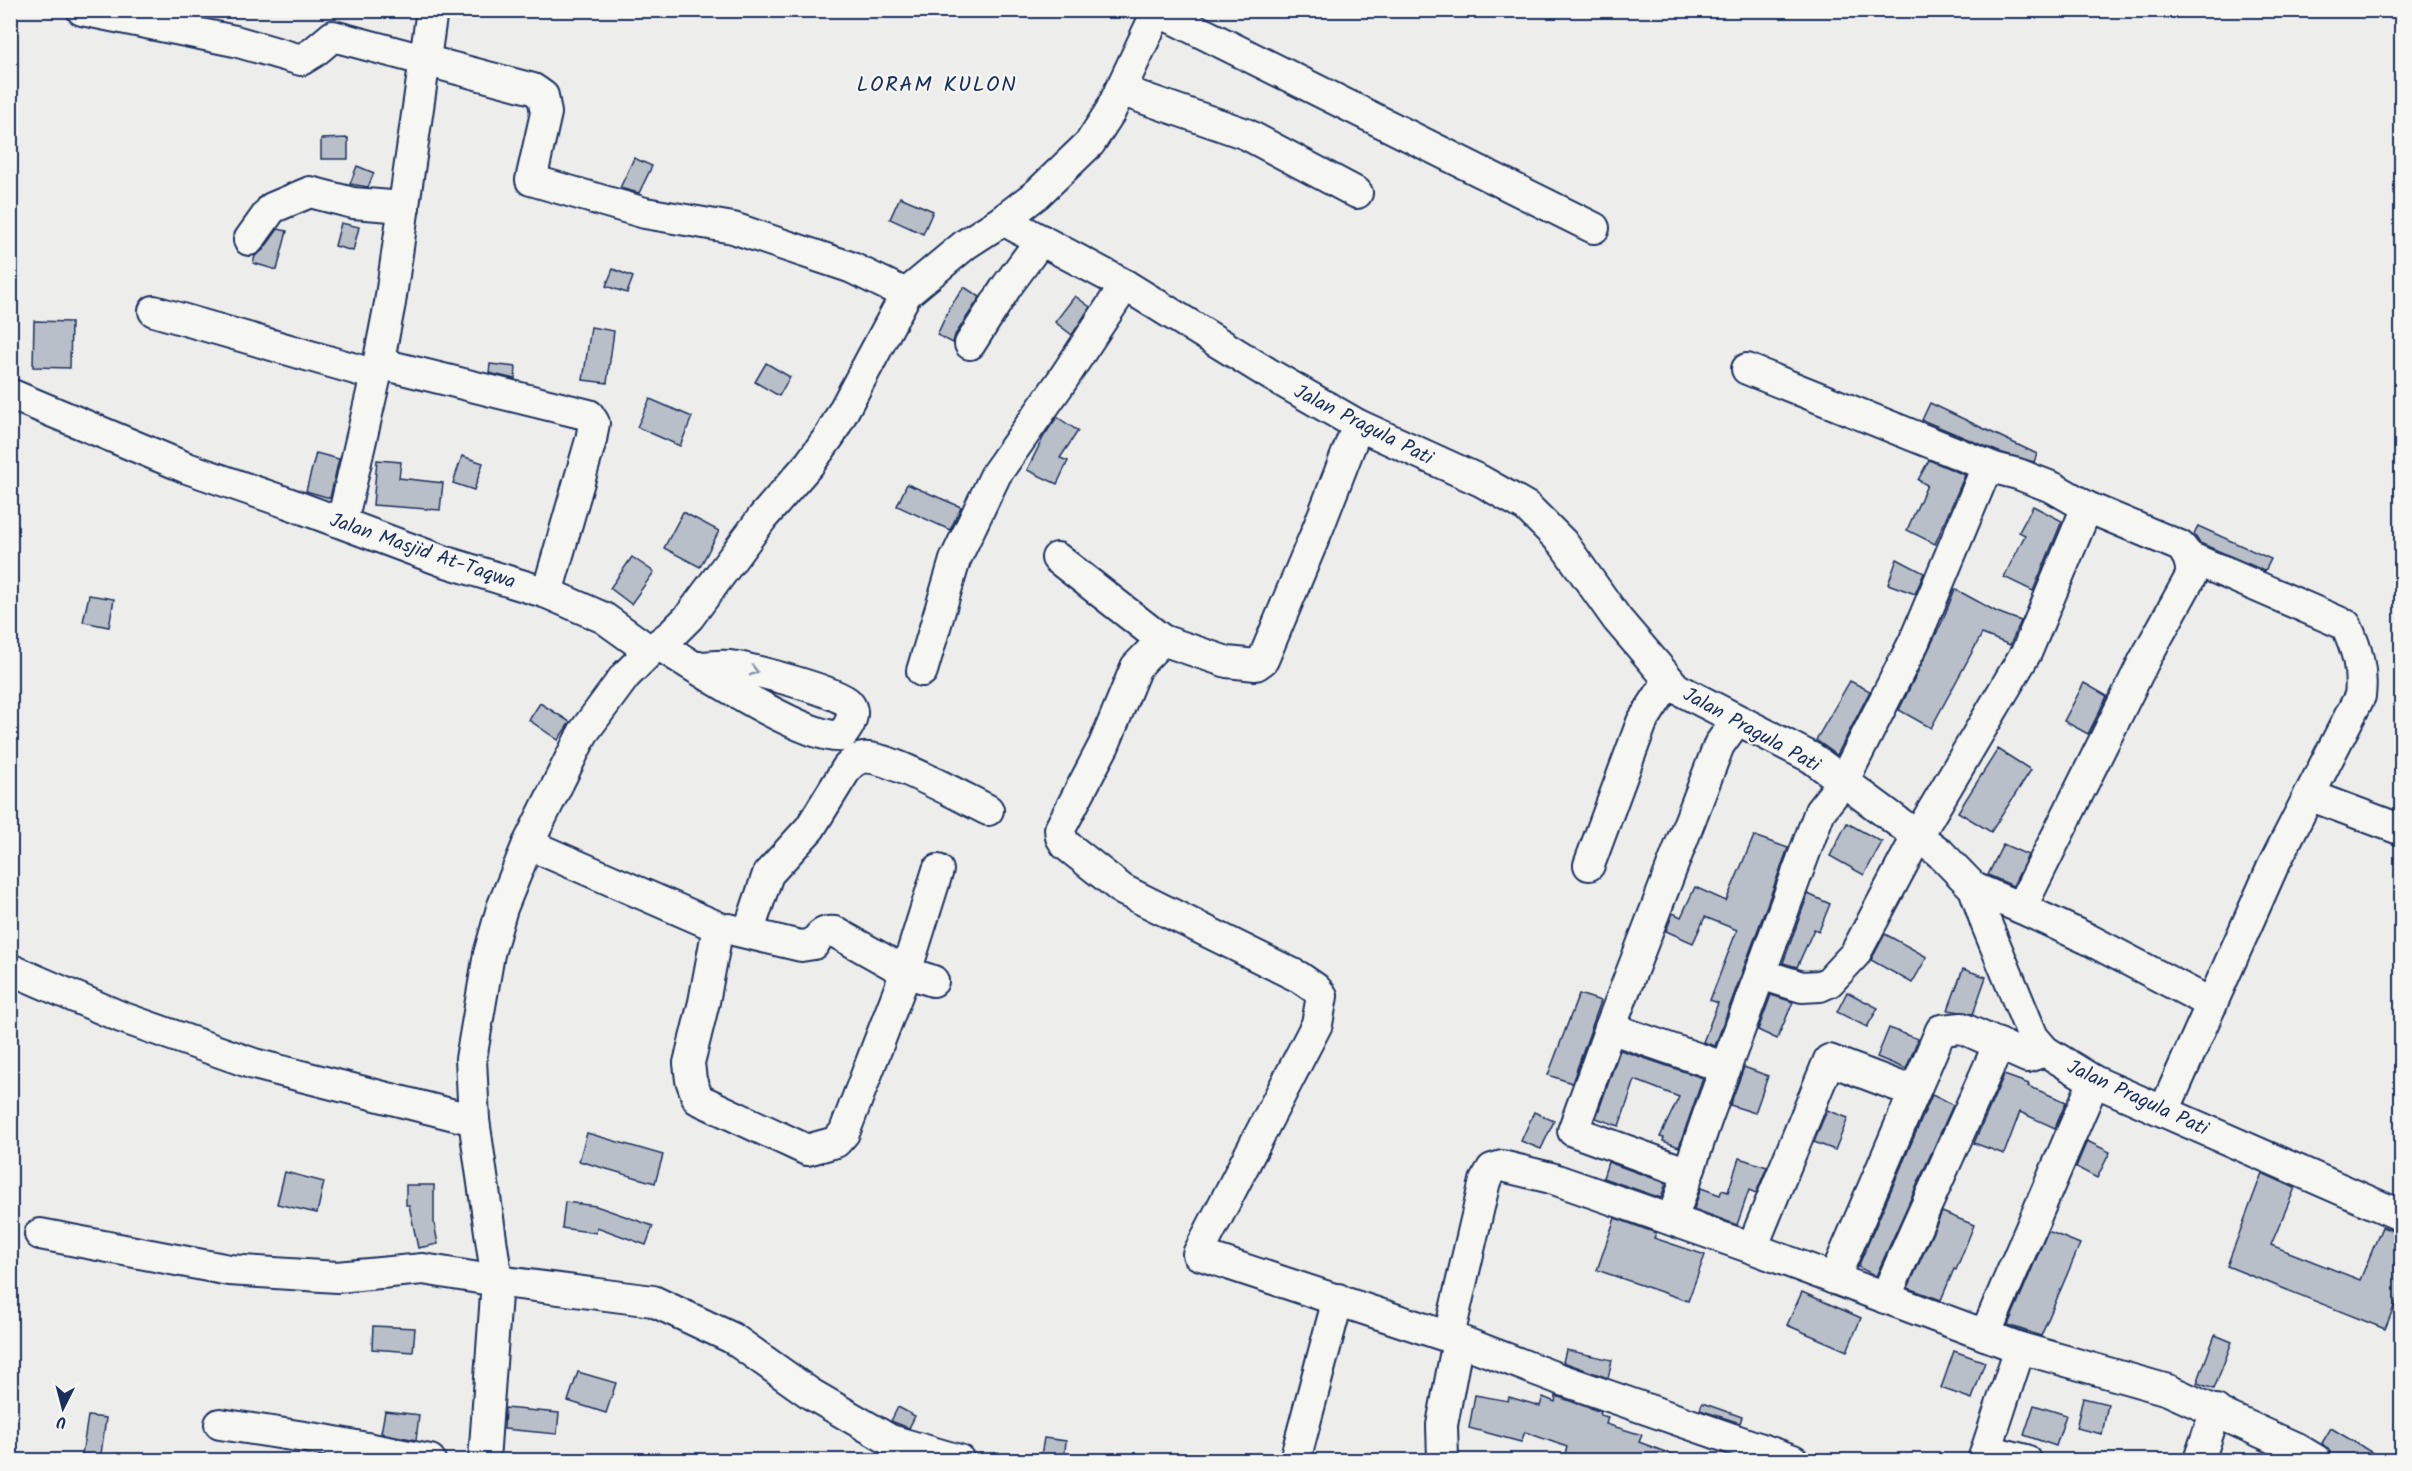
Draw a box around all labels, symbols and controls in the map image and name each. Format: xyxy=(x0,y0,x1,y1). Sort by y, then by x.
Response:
district label: LORAM KULON xyxy=(857,68,1017,103)
street label: Jalan Pragula Pati xyxy=(1288,377,1439,475)
street label: Jalan Masjid At-Taqwa xyxy=(325,505,520,599)
one-way arrow xyxy=(749,664,759,677)
street label: Jalan Pragula Pati xyxy=(1676,680,1827,782)
street label: Jalan Pragula Pati xyxy=(2061,1052,2214,1146)
north arrow xyxy=(33,1378,93,1438)
text: U xyxy=(55,1408,68,1434)

